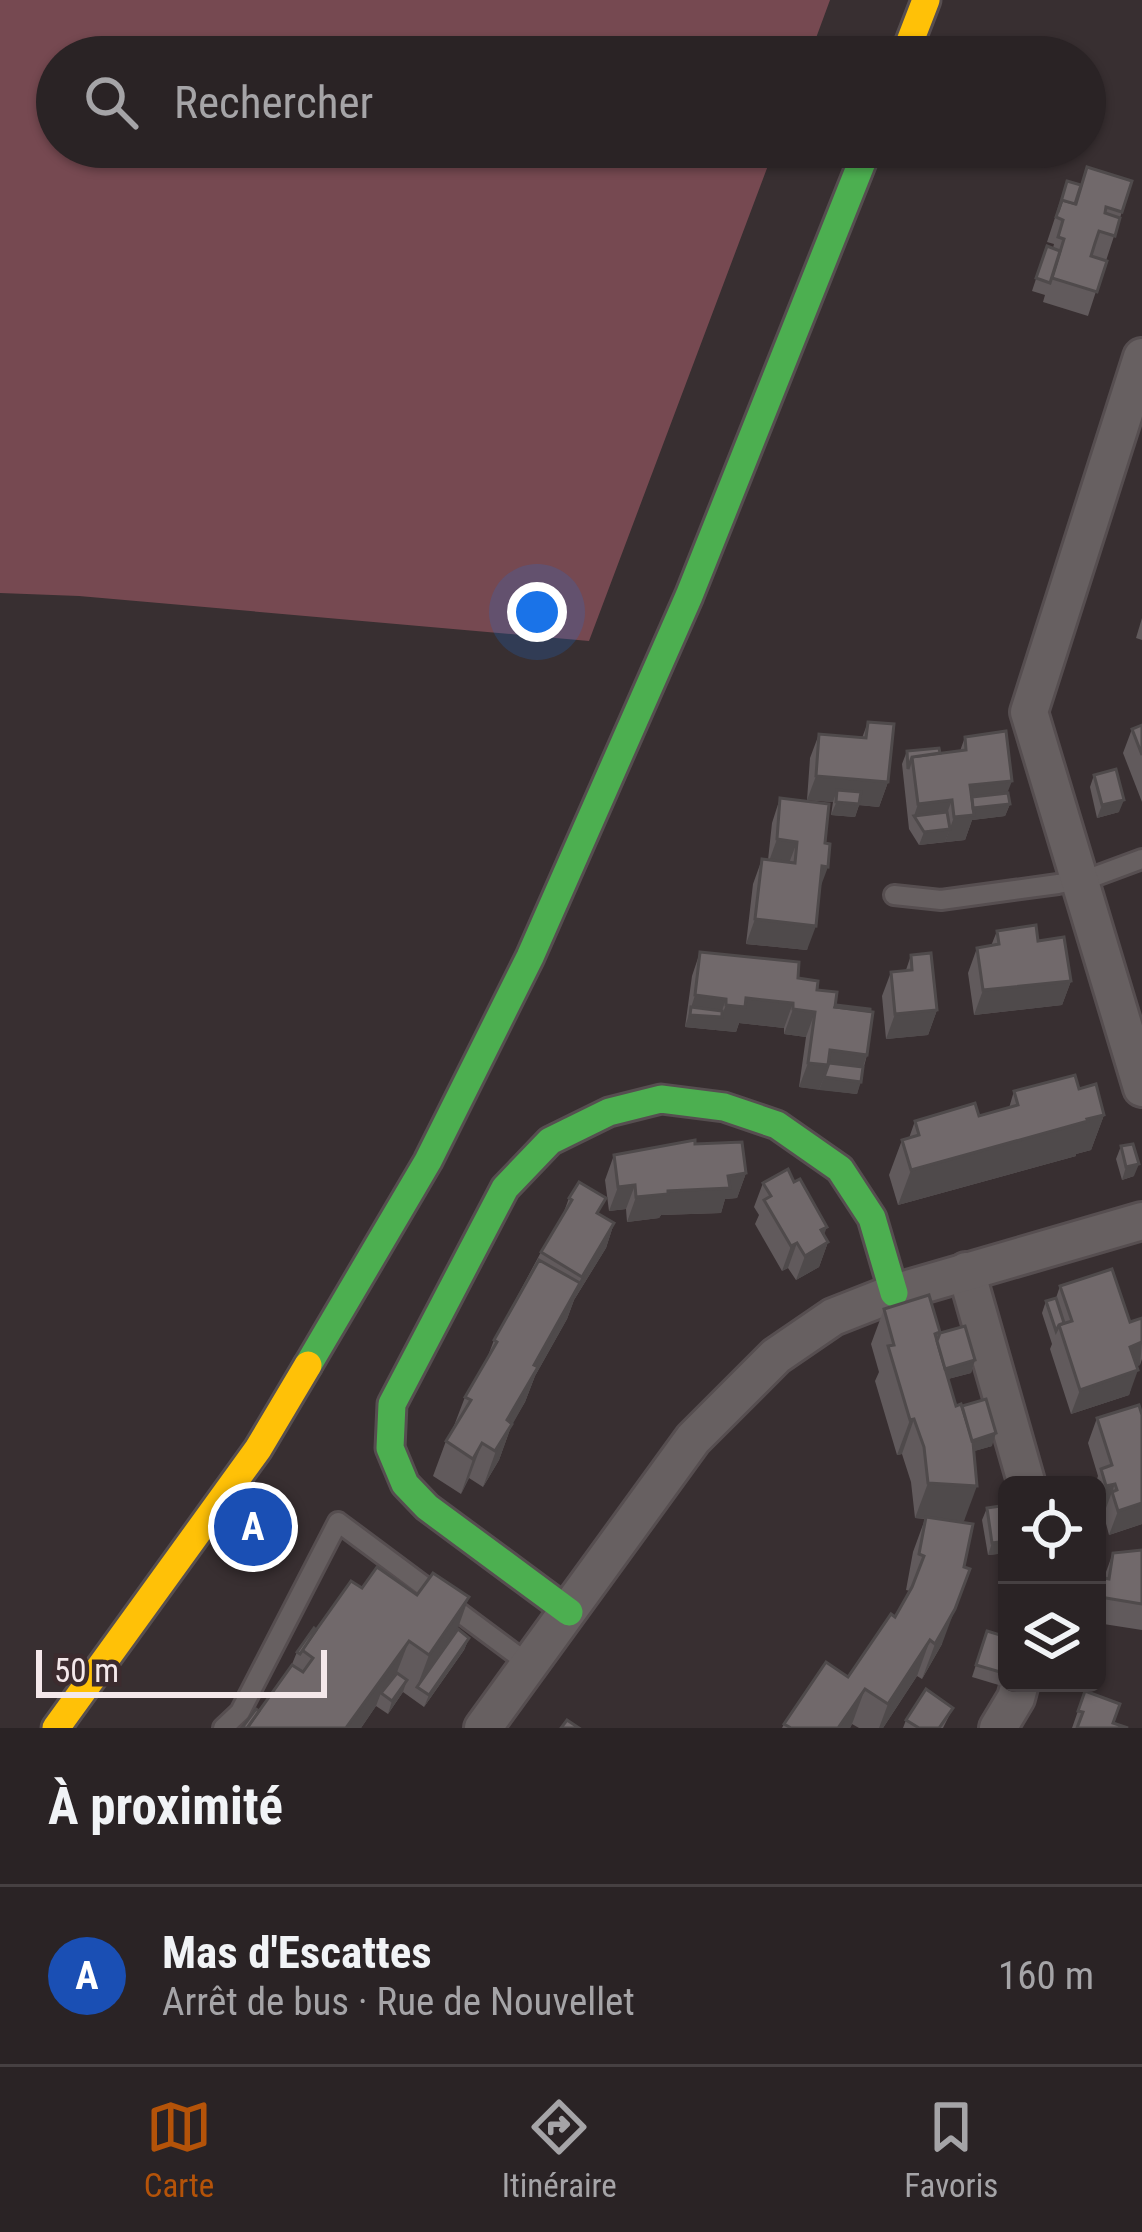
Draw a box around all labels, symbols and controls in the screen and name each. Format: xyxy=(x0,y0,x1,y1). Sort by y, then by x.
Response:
search box xyxy=(36,36,1106,168)
icon: search xyxy=(78,69,144,135)
text: Rechercher xyxy=(174,76,373,129)
your location xyxy=(507,582,567,642)
map controls xyxy=(998,1476,1106,1692)
button: locate xyxy=(998,1476,1106,1584)
pin: A xyxy=(214,1482,292,1572)
button: layers xyxy=(998,1584,1106,1692)
scale bar xyxy=(36,1644,327,1697)
text: 50 m xyxy=(54,1651,119,1690)
text: À proximité xyxy=(48,1777,283,1836)
text: Mas d'Escattes xyxy=(162,1926,432,1979)
text: A xyxy=(75,1953,99,1999)
text: 160 m xyxy=(998,1953,1094,1999)
text: Arrêt de bus · Rue de Nouvellet xyxy=(162,1979,635,2025)
tab: Carte xyxy=(144,2094,214,2205)
tab: Itinéraire xyxy=(502,2094,617,2205)
tab: Favoris xyxy=(904,2094,998,2205)

